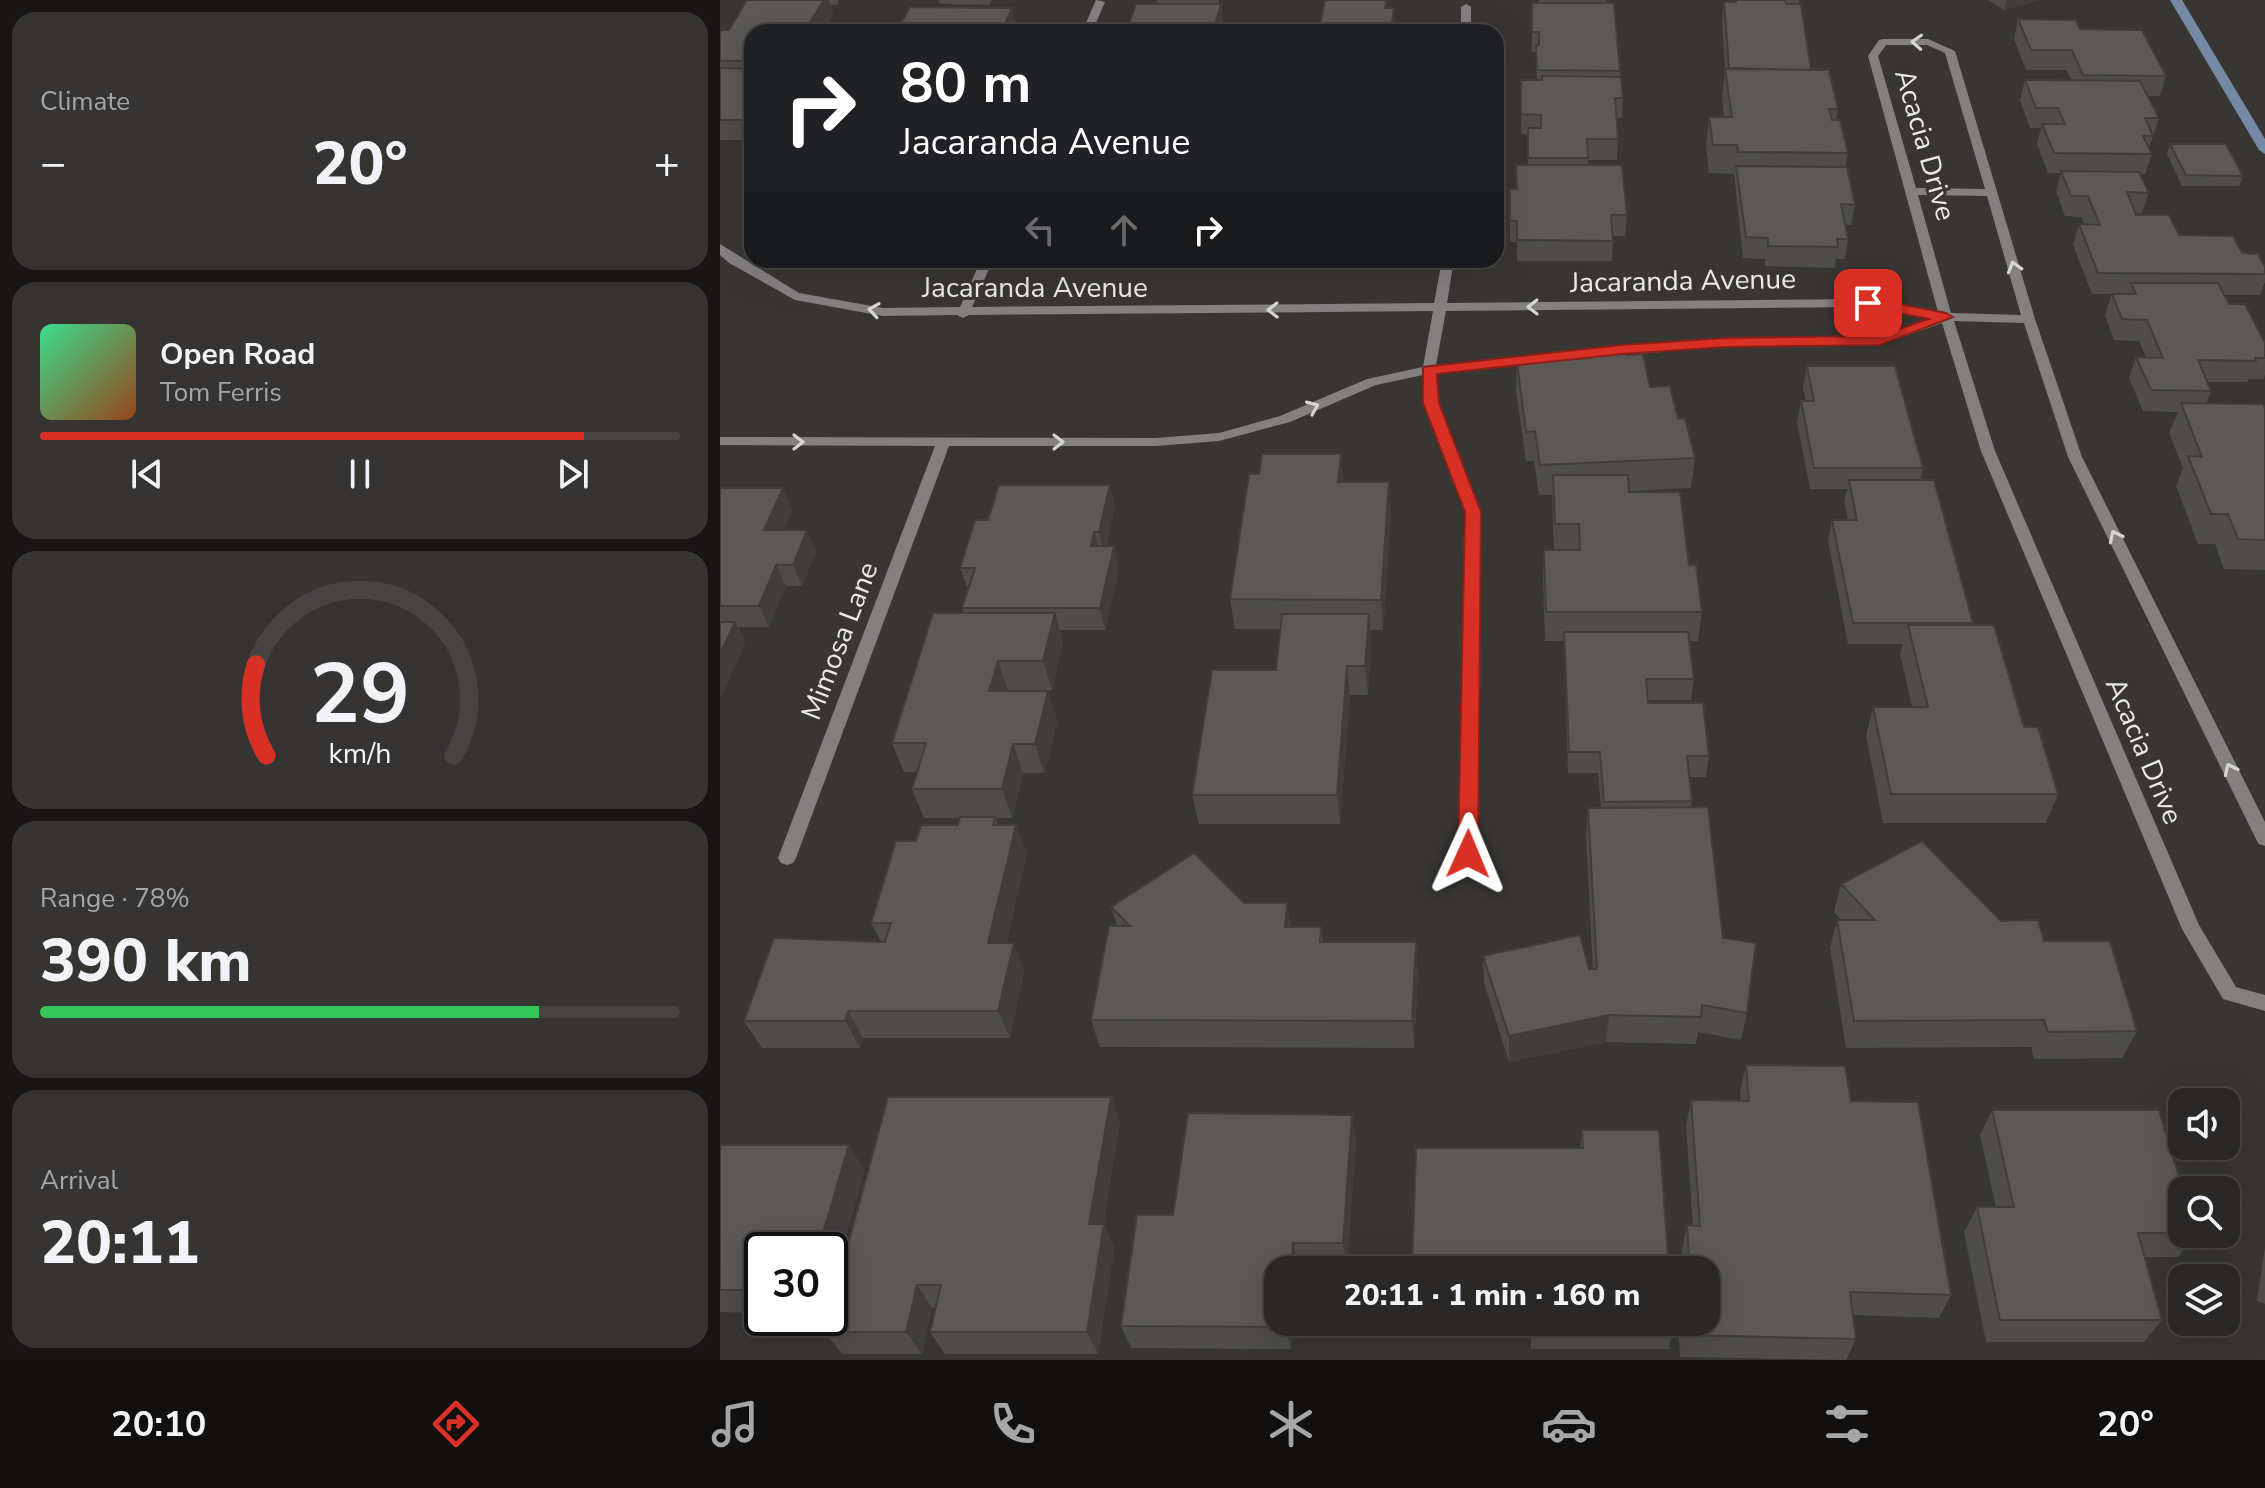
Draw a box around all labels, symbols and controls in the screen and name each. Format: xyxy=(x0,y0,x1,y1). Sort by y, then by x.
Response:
one-way arrow xyxy=(1910,34,1923,51)
text: 80 m xyxy=(900,45,1031,122)
icon: right xyxy=(768,56,872,160)
street label: Acacia Drive xyxy=(1885,65,1965,225)
text: Climate xyxy=(40,84,130,119)
text: Jacaranda Avenue xyxy=(900,118,1190,167)
text: 20° xyxy=(312,123,408,205)
text: − xyxy=(40,134,66,194)
text: + xyxy=(654,134,680,194)
icon: left xyxy=(1018,208,1062,252)
icon: ahead xyxy=(1102,208,1146,252)
icon: right xyxy=(1186,208,1230,252)
street label: Jacaranda Avenue xyxy=(1569,260,1796,302)
one-way arrow xyxy=(2007,260,2023,274)
street label: Jacaranda Avenue xyxy=(921,269,1148,307)
pin xyxy=(1834,269,1902,337)
icon: arrive xyxy=(1846,281,1890,325)
one-way arrow xyxy=(1526,298,1539,316)
one-way arrow xyxy=(1266,301,1279,319)
one-way arrow xyxy=(867,302,880,319)
text: Open Road xyxy=(160,334,315,375)
text: Tom Ferris xyxy=(160,375,282,410)
one-way arrow xyxy=(1305,401,1319,417)
one-way arrow xyxy=(792,433,805,451)
one-way arrow xyxy=(1052,433,1065,451)
icon: previous xyxy=(125,452,169,496)
icon: pause xyxy=(338,452,382,496)
icon: next xyxy=(551,452,595,496)
one-way arrow xyxy=(2109,529,2124,544)
street label: Mimosa Lane xyxy=(792,557,888,725)
text: 29 xyxy=(310,638,410,751)
street label: Acacia Drive xyxy=(2096,672,2192,830)
text: km/h xyxy=(329,734,391,773)
one-way arrow xyxy=(2225,762,2240,777)
position arrow xyxy=(1426,812,1510,896)
text: Range · 78% xyxy=(40,881,190,916)
text: 390 km xyxy=(40,920,252,1002)
map controls xyxy=(2168,1088,2240,1336)
button: sound xyxy=(2168,1088,2240,1160)
text: Arrival xyxy=(40,1163,118,1198)
button: search xyxy=(2168,1176,2240,1248)
text: 20:11 xyxy=(40,1202,200,1284)
speed limit sign: 30 xyxy=(744,1232,848,1336)
button: layers xyxy=(2168,1264,2240,1336)
text: 20:11 · 1 min · 160 m xyxy=(1344,1275,1640,1316)
icon: directions xyxy=(428,1396,484,1452)
icon: music xyxy=(707,1396,763,1452)
icon: phone xyxy=(985,1396,1041,1452)
icon: climate xyxy=(1263,1396,1319,1452)
icon: car xyxy=(1541,1396,1597,1452)
icon: filters xyxy=(1819,1396,1875,1452)
text: 20:10 xyxy=(111,1400,206,1449)
text: 20° xyxy=(2097,1400,2154,1449)

